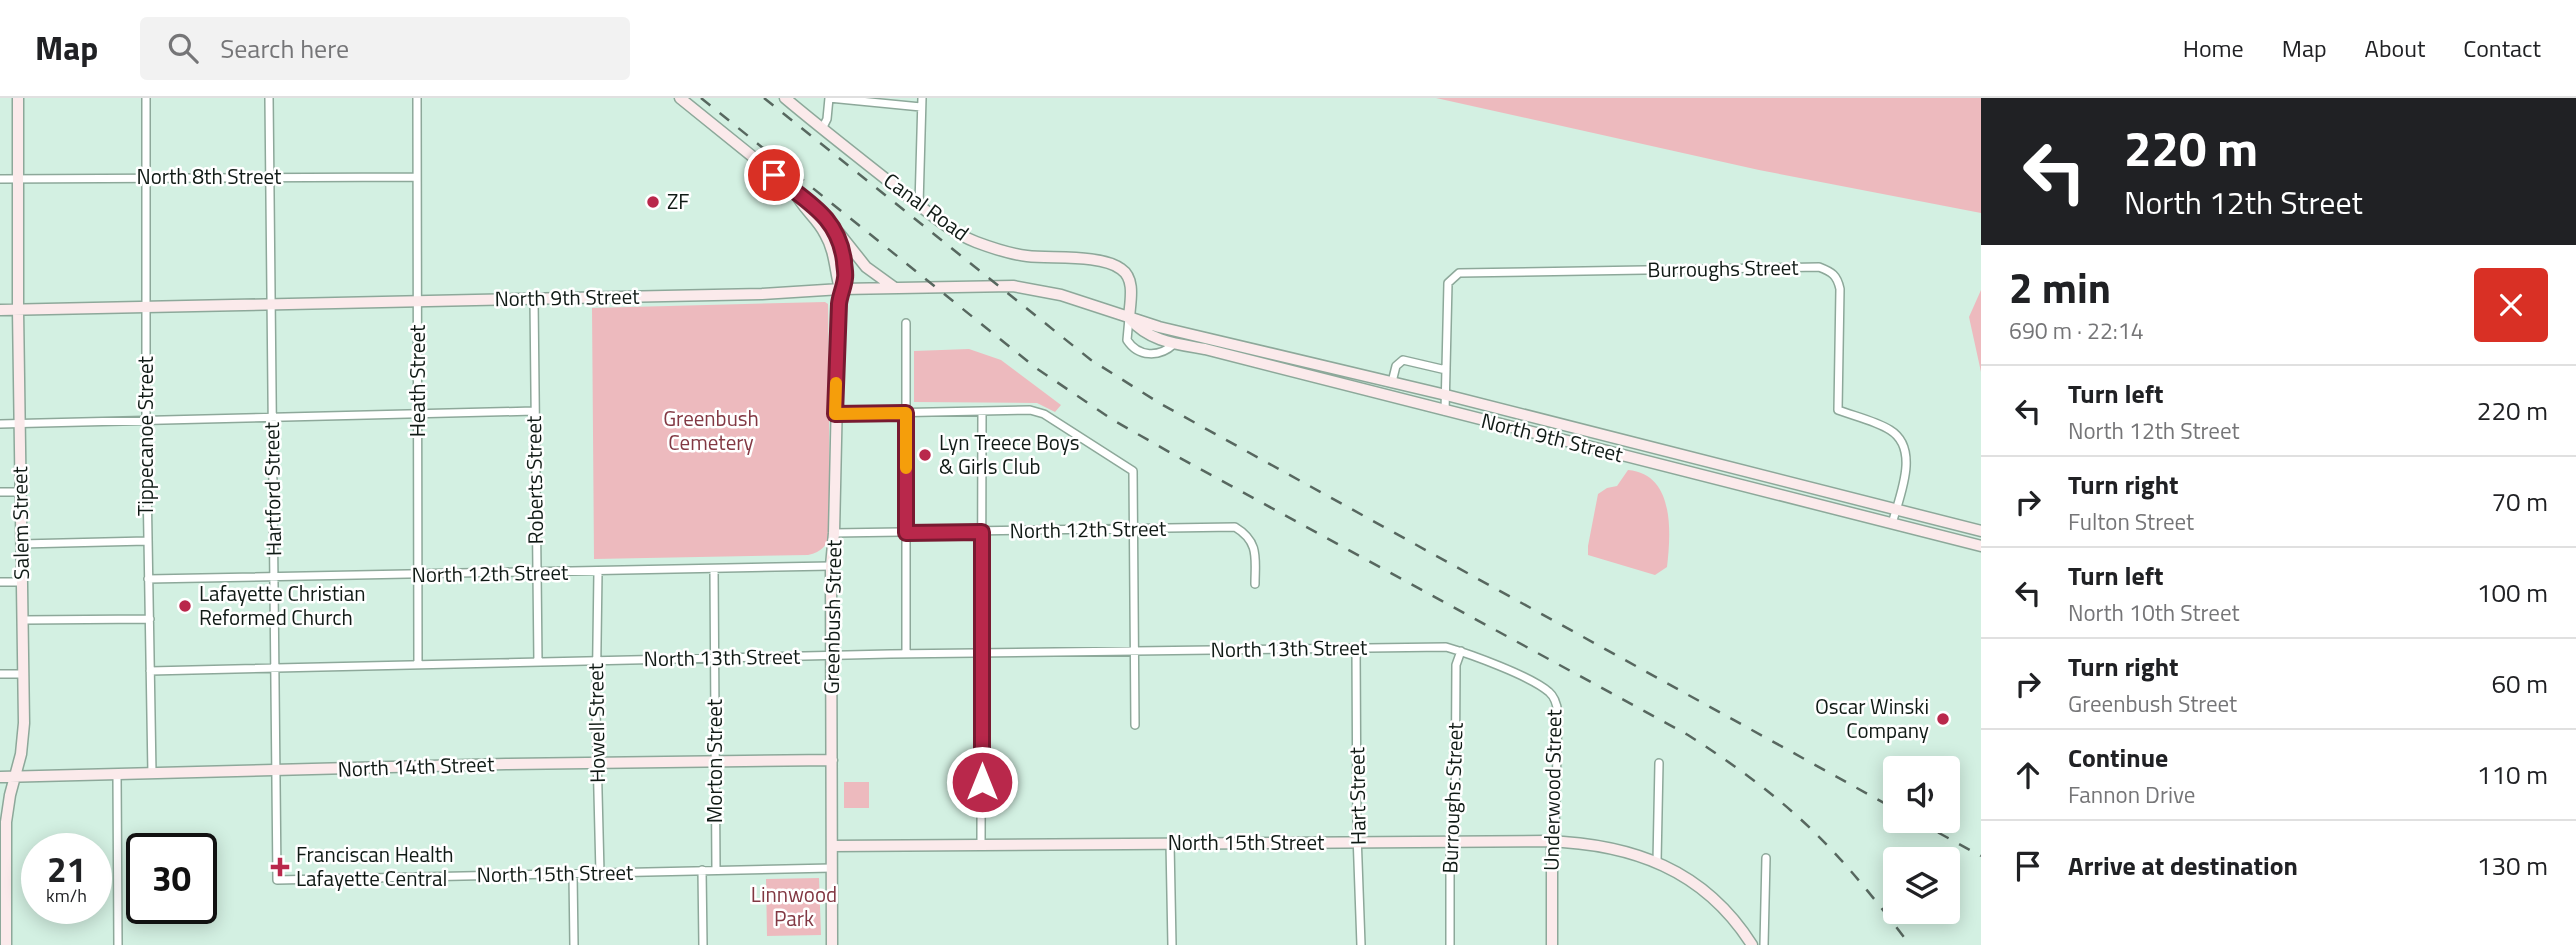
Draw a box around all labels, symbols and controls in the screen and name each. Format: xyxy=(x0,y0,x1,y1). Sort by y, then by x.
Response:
search box xyxy=(140,17,630,80)
text: Map xyxy=(35,23,98,73)
icon: search xyxy=(164,29,202,67)
text: Search here xyxy=(220,29,349,68)
text: Home xyxy=(2183,30,2244,66)
text: Map xyxy=(2282,30,2327,66)
text: About xyxy=(2365,30,2425,66)
text: Contact xyxy=(2463,30,2541,66)
text: 220 m xyxy=(2124,110,2258,185)
icon: left xyxy=(2009,126,2100,217)
pin xyxy=(744,145,804,205)
icon: arrive xyxy=(755,156,793,194)
street label: North 8th Street xyxy=(137,160,282,192)
street label: Canal Road xyxy=(877,164,976,248)
text: North 12th Street xyxy=(2124,178,2363,226)
place label: ZF xyxy=(667,185,689,217)
marker: ZF xyxy=(645,194,661,210)
street label: Burroughs Street xyxy=(1647,251,1799,285)
text: 2 min xyxy=(2009,255,2111,319)
button: close xyxy=(2474,268,2548,342)
street label: North 9th Street xyxy=(494,280,640,314)
text: 690 m · 22:14 xyxy=(2009,313,2144,348)
street label: Heath Street xyxy=(401,324,433,437)
street label: Tippecanoe Street xyxy=(129,355,161,516)
text: Turn left xyxy=(2068,374,2163,413)
text: 220 m xyxy=(2477,391,2548,430)
icon: left xyxy=(2009,392,2047,430)
park label: Greenbush Cemetery xyxy=(663,402,759,458)
street label: North 9th Street xyxy=(1478,404,1627,470)
text: North 12th Street xyxy=(2068,413,2240,448)
street label: Roberts Street xyxy=(517,415,551,545)
street label: Hartford Street xyxy=(255,421,289,556)
place label: Lyn Treece Boys & Girls Club xyxy=(939,426,1079,482)
marker: Lyn Treece Boys & Girls Club xyxy=(917,447,933,463)
street label: Salem Street xyxy=(3,465,37,580)
text: Turn right xyxy=(2068,465,2179,504)
text: 70 m xyxy=(2491,482,2548,521)
icon: right xyxy=(2009,483,2047,521)
text: Fulton Street xyxy=(2068,504,2194,539)
street label: North 12th Street xyxy=(1009,512,1167,546)
street label: Greenbush Street xyxy=(815,539,849,694)
street label: North 12th Street xyxy=(411,556,569,590)
text: Turn left xyxy=(2068,556,2163,595)
text: 100 m xyxy=(2477,573,2548,612)
icon: left xyxy=(2009,574,2047,612)
place label: Lafayette Christian Reformed Church xyxy=(199,577,366,633)
text: North 10th Street xyxy=(2068,595,2240,630)
marker: Lafayette Christian Reformed Church xyxy=(177,598,193,614)
street label: North 13th Street xyxy=(1210,631,1368,665)
street label: North 13th Street xyxy=(643,640,801,674)
text: Turn right xyxy=(2068,647,2179,686)
street label: Howell Street xyxy=(579,662,613,783)
text: 60 m xyxy=(2491,664,2548,703)
icon: right xyxy=(2009,665,2047,703)
text: Greenbush Street xyxy=(2068,686,2237,721)
place label: Oscar Winski Company xyxy=(1815,690,1929,746)
street label: Morton Street xyxy=(698,698,730,823)
street label: Underwood Street xyxy=(1535,708,1569,871)
marker: Oscar Winski Company xyxy=(1935,711,1951,727)
street label: Burroughs Street xyxy=(1433,721,1471,874)
text: Continue xyxy=(2068,738,2168,777)
position arrow xyxy=(945,745,1019,819)
street label: Hart Street xyxy=(1340,746,1374,845)
street label: North 14th Street xyxy=(337,747,495,785)
text: 110 m xyxy=(2477,755,2548,794)
map controls xyxy=(1883,756,1960,924)
button: sound xyxy=(1883,756,1960,833)
icon: ahead xyxy=(2009,756,2047,794)
text: Fannon Drive xyxy=(2068,777,2195,812)
street label: North 15th Street xyxy=(1168,826,1325,858)
speed limit sign: 30 xyxy=(126,833,217,924)
place label: Franciscan Health Lafayette Central xyxy=(296,838,453,894)
text: 21 xyxy=(47,842,86,896)
text: Arrive at destination xyxy=(2068,846,2298,885)
text: 130 m xyxy=(2477,846,2548,885)
button: layers xyxy=(1883,847,1960,924)
icon: arrive xyxy=(2009,847,2047,885)
street label: North 15th Street xyxy=(476,856,634,890)
marker: Franciscan Health Lafayette Central xyxy=(270,857,290,877)
park label: Linnwood Park xyxy=(751,878,837,934)
text: km/h xyxy=(46,882,87,909)

